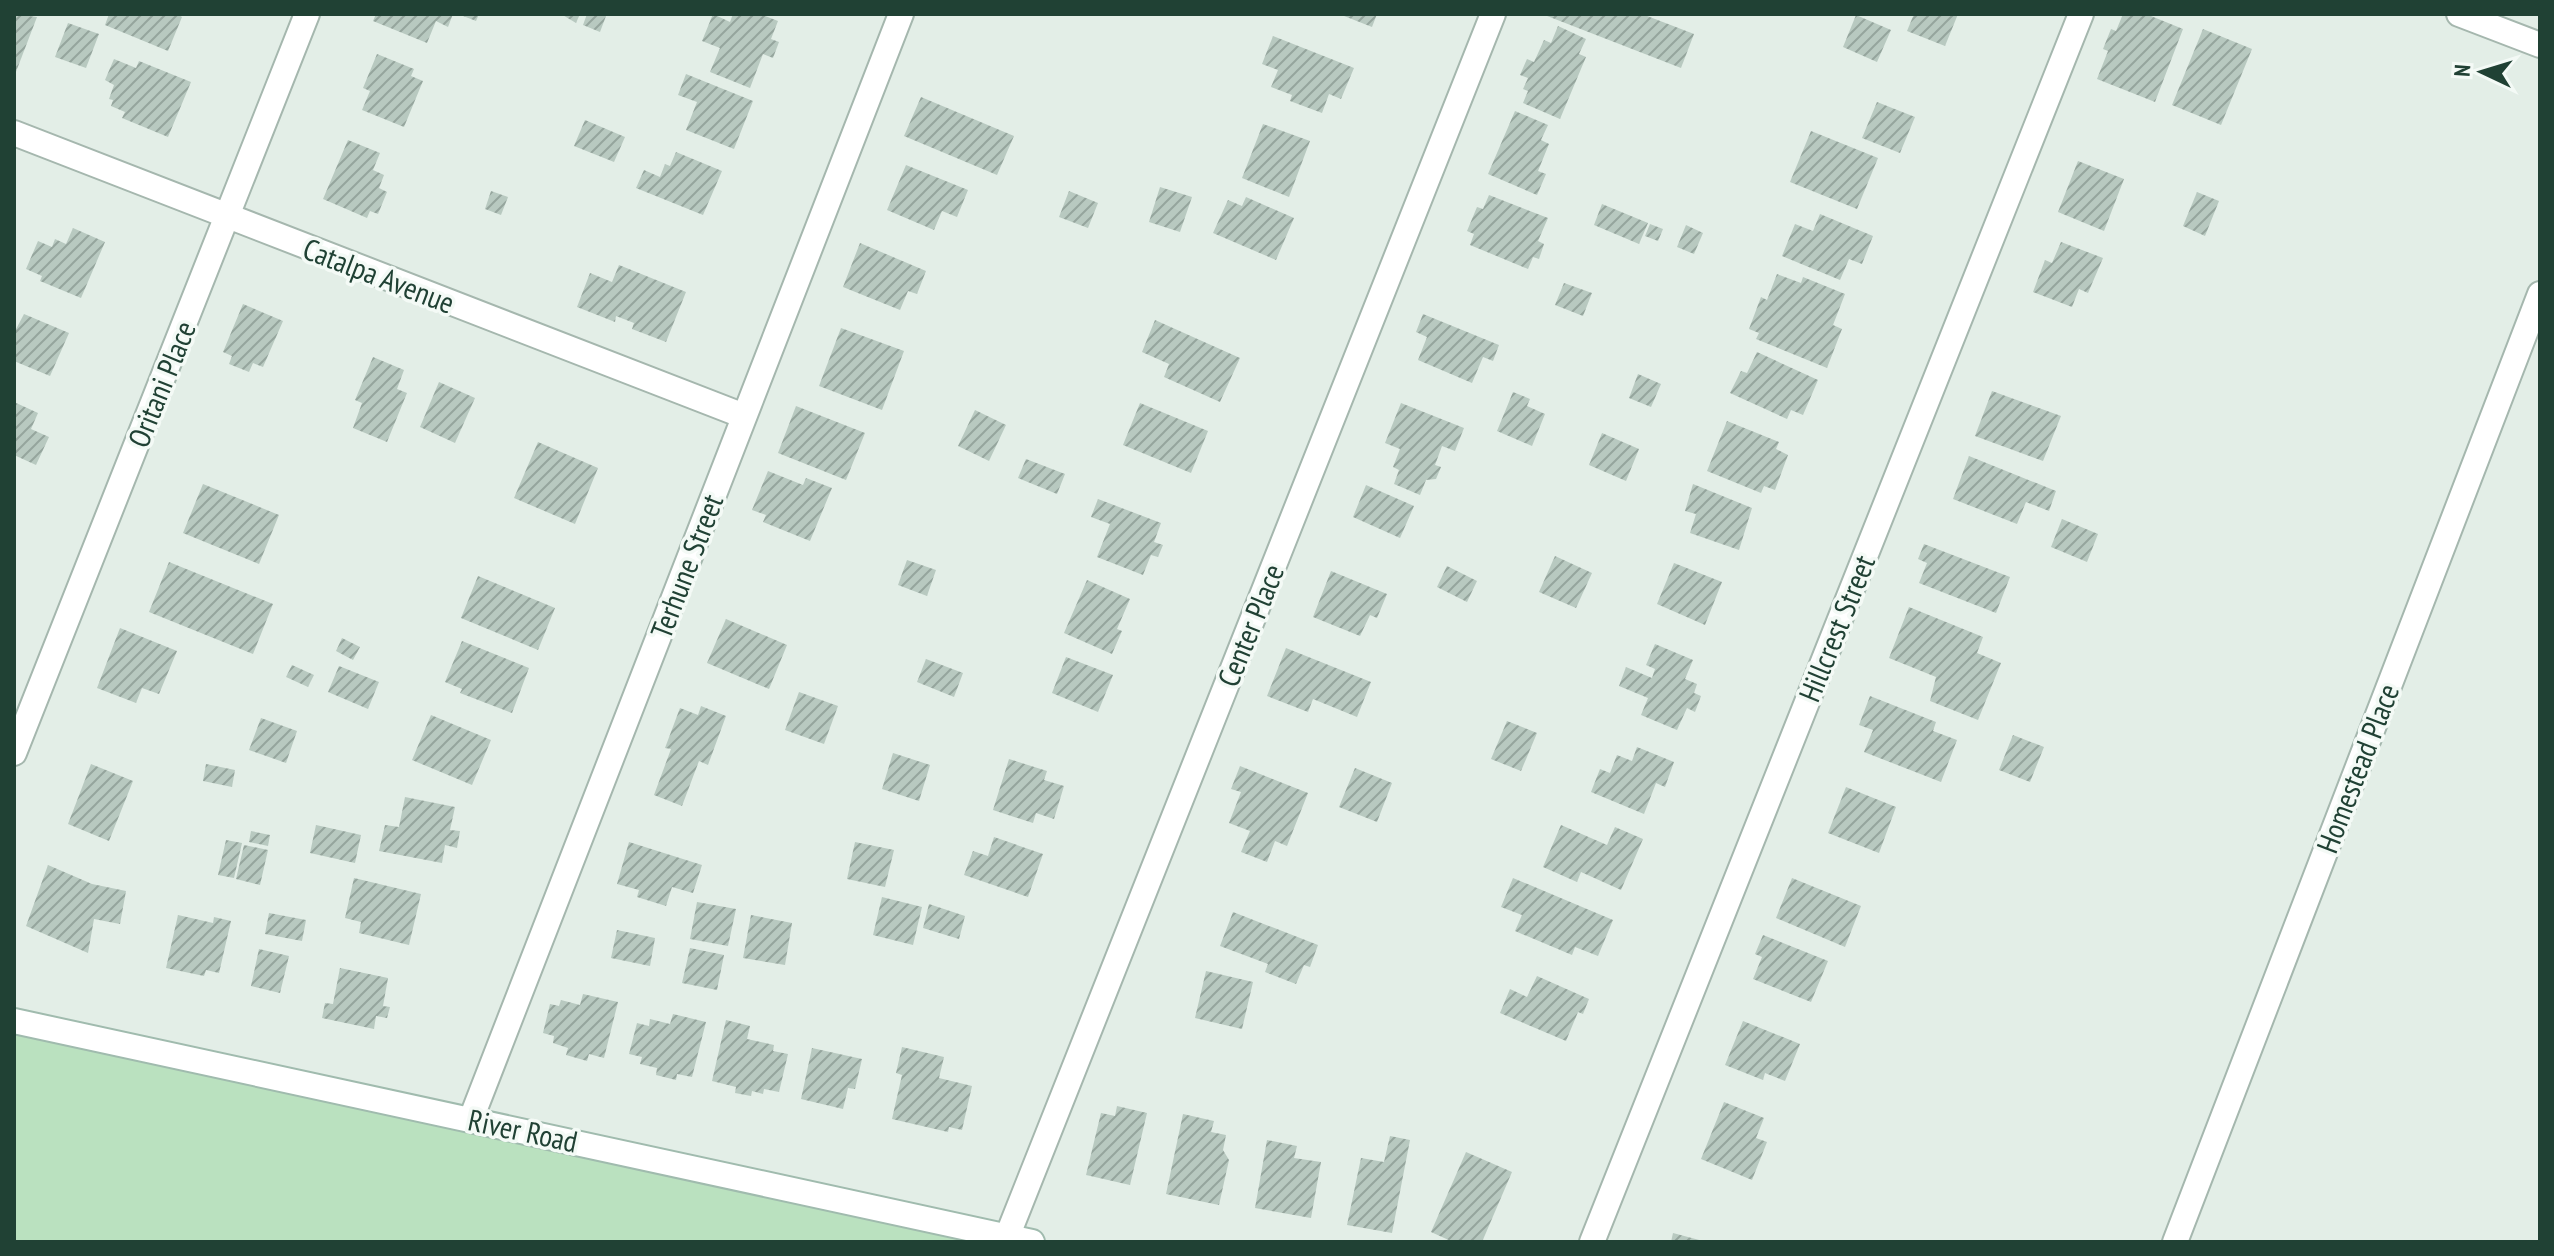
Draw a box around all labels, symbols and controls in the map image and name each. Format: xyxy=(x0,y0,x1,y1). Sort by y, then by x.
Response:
north arrow xyxy=(2442,32,2522,112)
text: N xyxy=(2448,64,2476,78)
street label: Catalpa Avenue xyxy=(298,228,460,322)
street label: Oritani Place xyxy=(118,315,204,453)
street label: Terhune Street xyxy=(641,488,732,644)
street label: Hillcrest Street xyxy=(1789,548,1883,707)
street label: Center Place xyxy=(1208,558,1292,692)
street label: Homestead Place xyxy=(2307,678,2407,858)
street label: River Road xyxy=(465,1099,581,1161)

